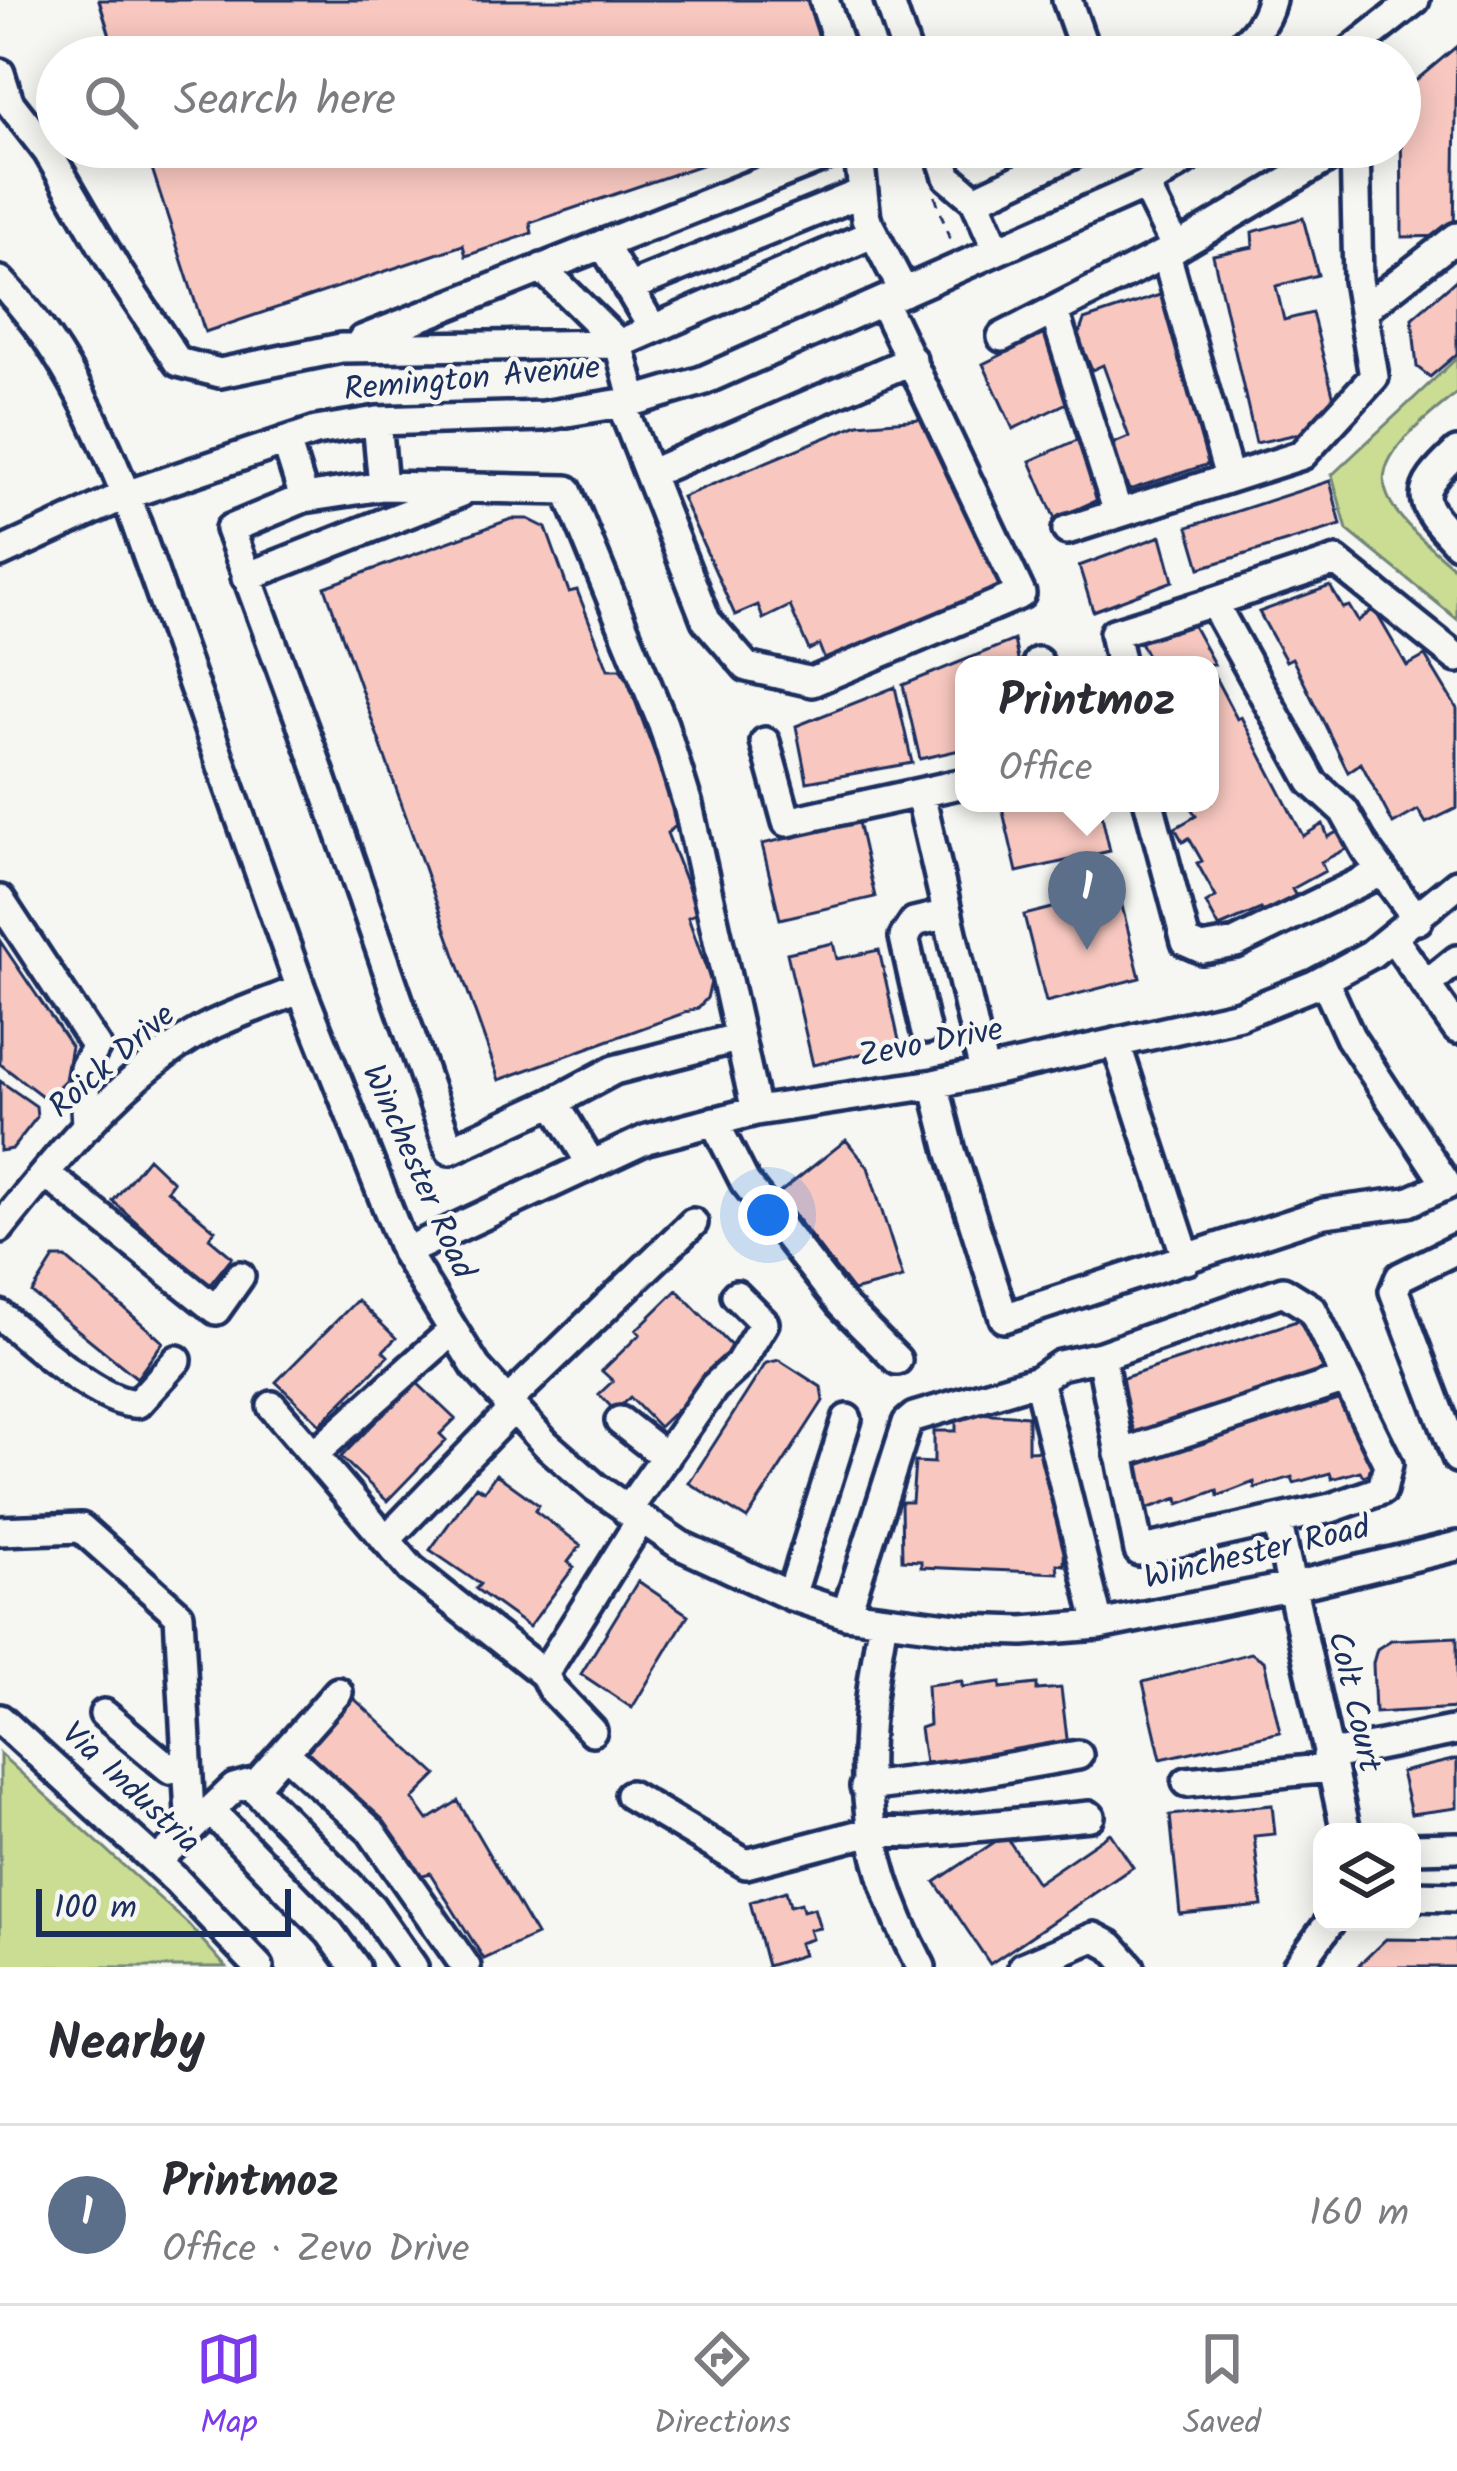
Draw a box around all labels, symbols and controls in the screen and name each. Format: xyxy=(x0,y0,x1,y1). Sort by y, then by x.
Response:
search box xyxy=(36,36,1421,168)
text: Search here xyxy=(174,66,396,138)
icon: search xyxy=(78,69,144,135)
street label: Remington Avenue xyxy=(342,342,603,418)
popup xyxy=(955,656,1219,812)
text: Printmoz xyxy=(999,667,1175,739)
text: Office xyxy=(999,739,1093,801)
pin: 1 xyxy=(1048,851,1126,950)
street label: Roick Drive xyxy=(37,991,189,1133)
street label: Zevo Drive xyxy=(854,1004,1008,1084)
street label: Winchester Road xyxy=(346,1056,489,1289)
your location xyxy=(738,1185,798,1245)
street label: Winchester Road xyxy=(1139,1502,1377,1606)
street label: Colt Court xyxy=(1311,1626,1395,1779)
street label: Via Industria xyxy=(48,1710,212,1868)
map controls xyxy=(1313,1823,1421,1931)
button: layers xyxy=(1313,1823,1421,1931)
scale bar xyxy=(36,1883,291,1936)
text: 100 m xyxy=(54,1883,137,1936)
text: Nearby xyxy=(48,2005,205,2086)
text: Printmoz xyxy=(162,2148,339,2220)
text: 1 xyxy=(81,2184,93,2246)
text: 160 m xyxy=(1309,2184,1409,2246)
text: Office · Zevo Drive xyxy=(162,2220,469,2282)
tab: Map xyxy=(196,2326,262,2451)
tab: Directions xyxy=(654,2326,791,2451)
tab: Saved xyxy=(1183,2326,1261,2451)

